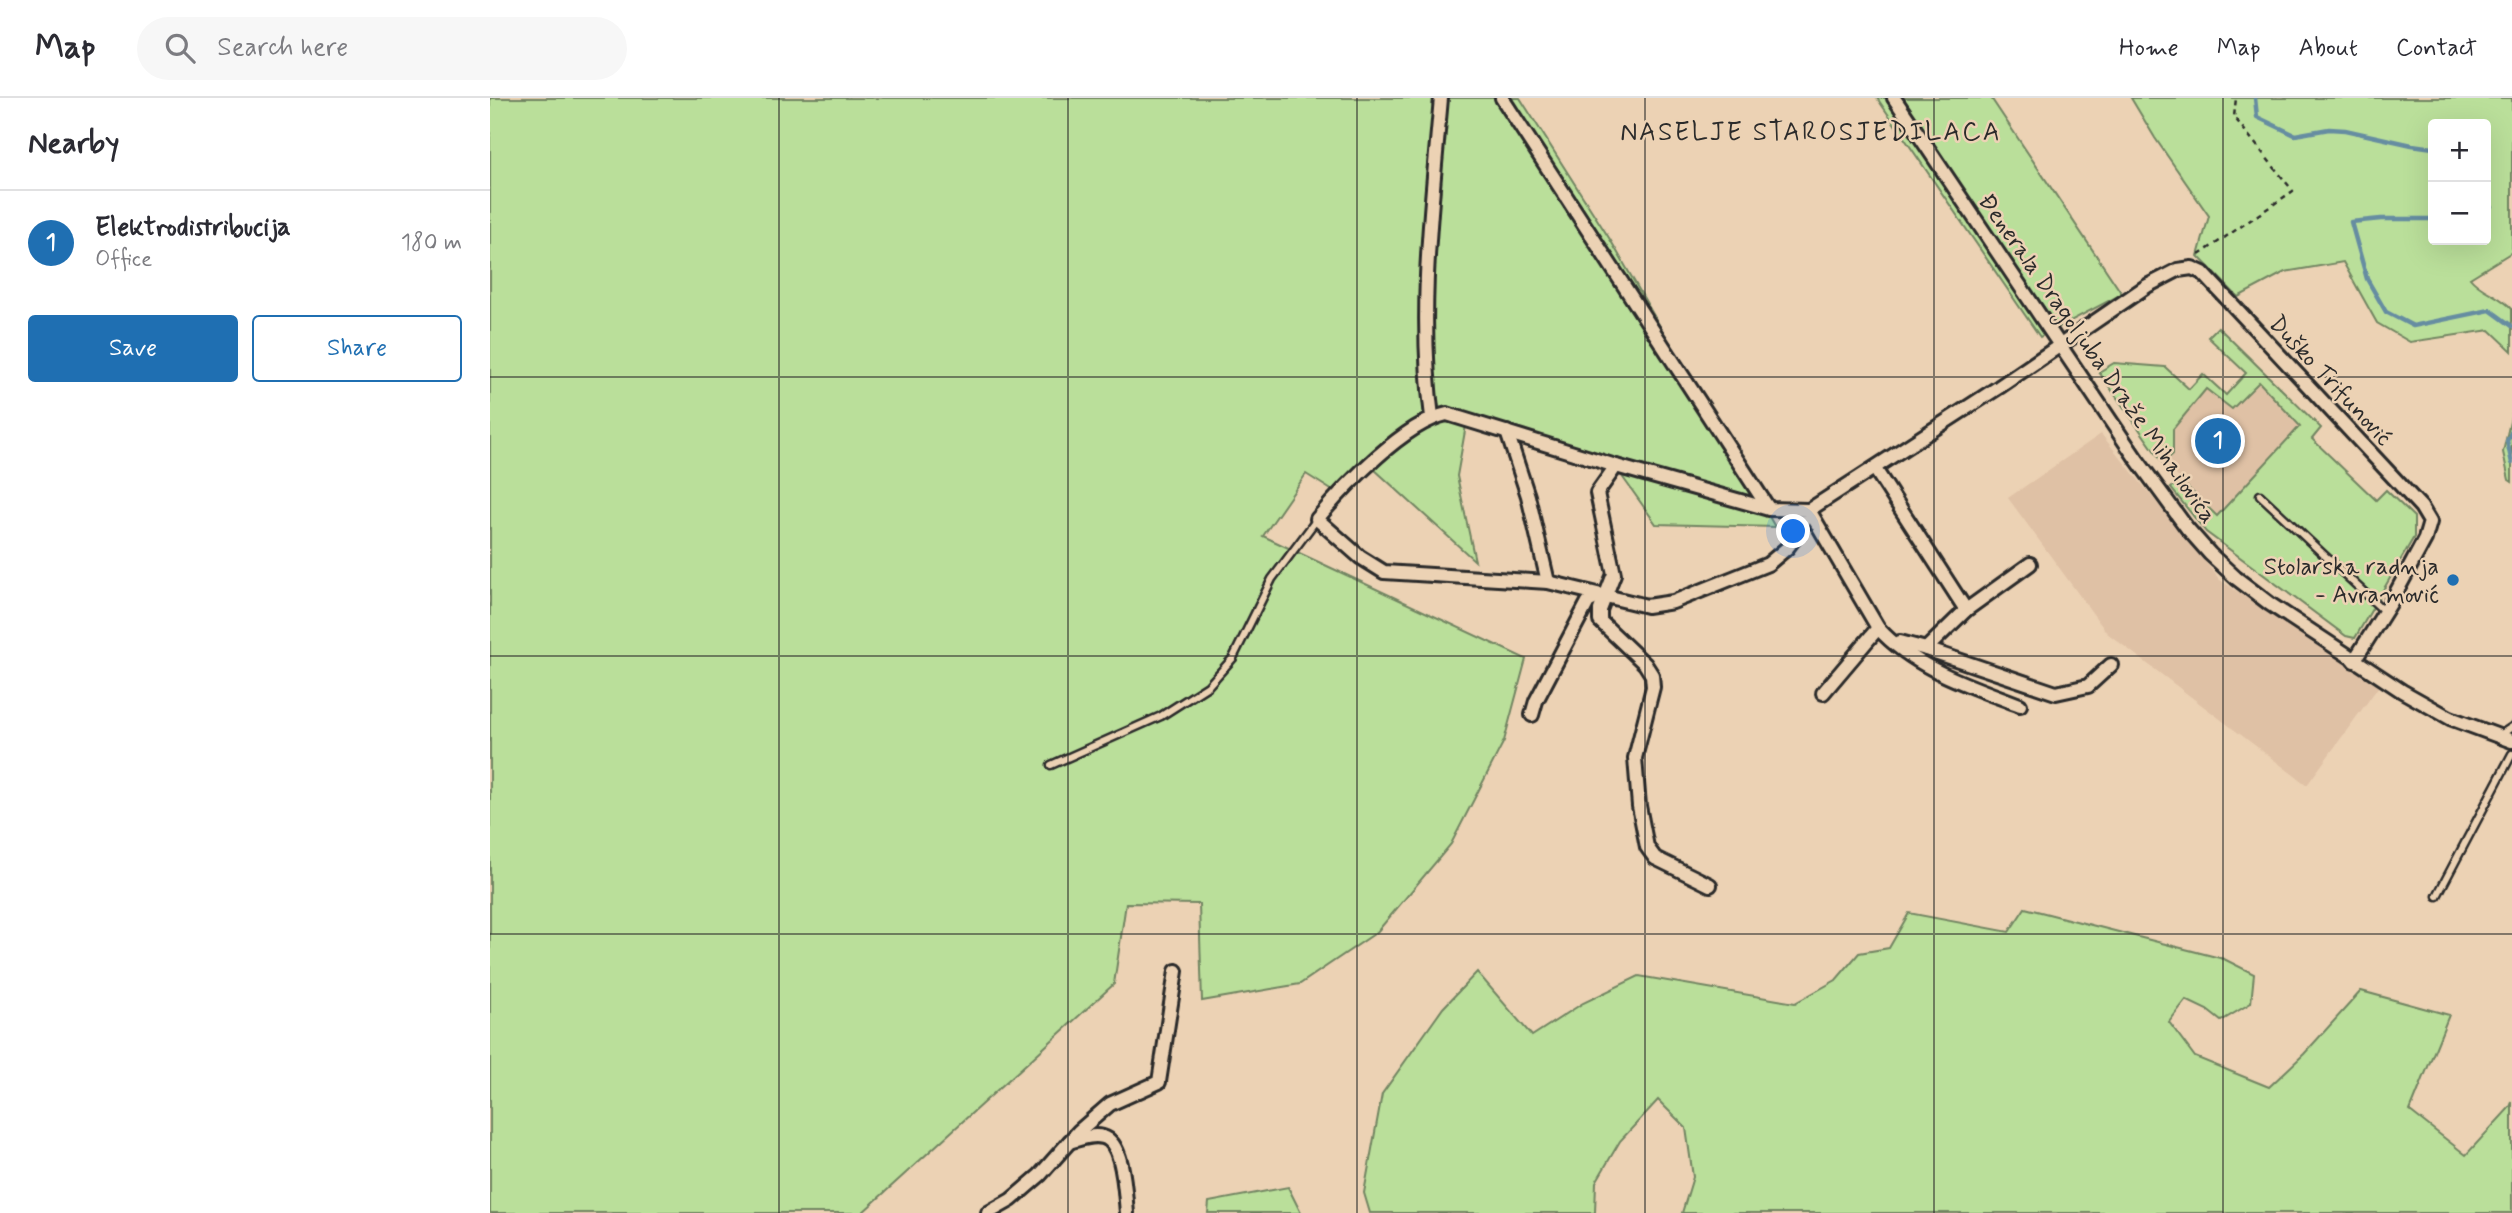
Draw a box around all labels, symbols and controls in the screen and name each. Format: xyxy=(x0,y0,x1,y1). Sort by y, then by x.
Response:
search box xyxy=(137,17,627,80)
text: Map xyxy=(35,26,95,70)
icon: search xyxy=(161,29,199,67)
text: Search here xyxy=(217,31,348,65)
text: Home xyxy=(2119,33,2179,64)
text: Map xyxy=(2217,33,2261,64)
text: About xyxy=(2299,33,2358,64)
text: Contact xyxy=(2396,33,2477,64)
district label: NASELJE STAROSJEDILACA xyxy=(1620,116,2002,150)
map controls xyxy=(2428,119,2491,245)
button: + xyxy=(2428,119,2491,182)
text: Nearby xyxy=(28,124,119,163)
button: − xyxy=(2428,182,2491,245)
street label: Đenerala Dragoljuba Draže Mihailovića xyxy=(1969,188,2223,531)
text: Elektrodistribucija xyxy=(95,211,291,245)
text: 1 xyxy=(46,228,56,258)
text: 180 m xyxy=(401,228,462,258)
text: Office xyxy=(95,245,152,275)
street label: Duško Trifunović xyxy=(2261,309,2399,453)
button: Save xyxy=(28,315,238,382)
button: Share xyxy=(252,315,462,382)
pin: 1 xyxy=(2195,415,2241,467)
your location xyxy=(1776,514,1810,548)
place label: Stolarska radnja - Avramović xyxy=(2264,552,2439,611)
marker: Stolarska radnja - Avramović xyxy=(2445,572,2461,588)

